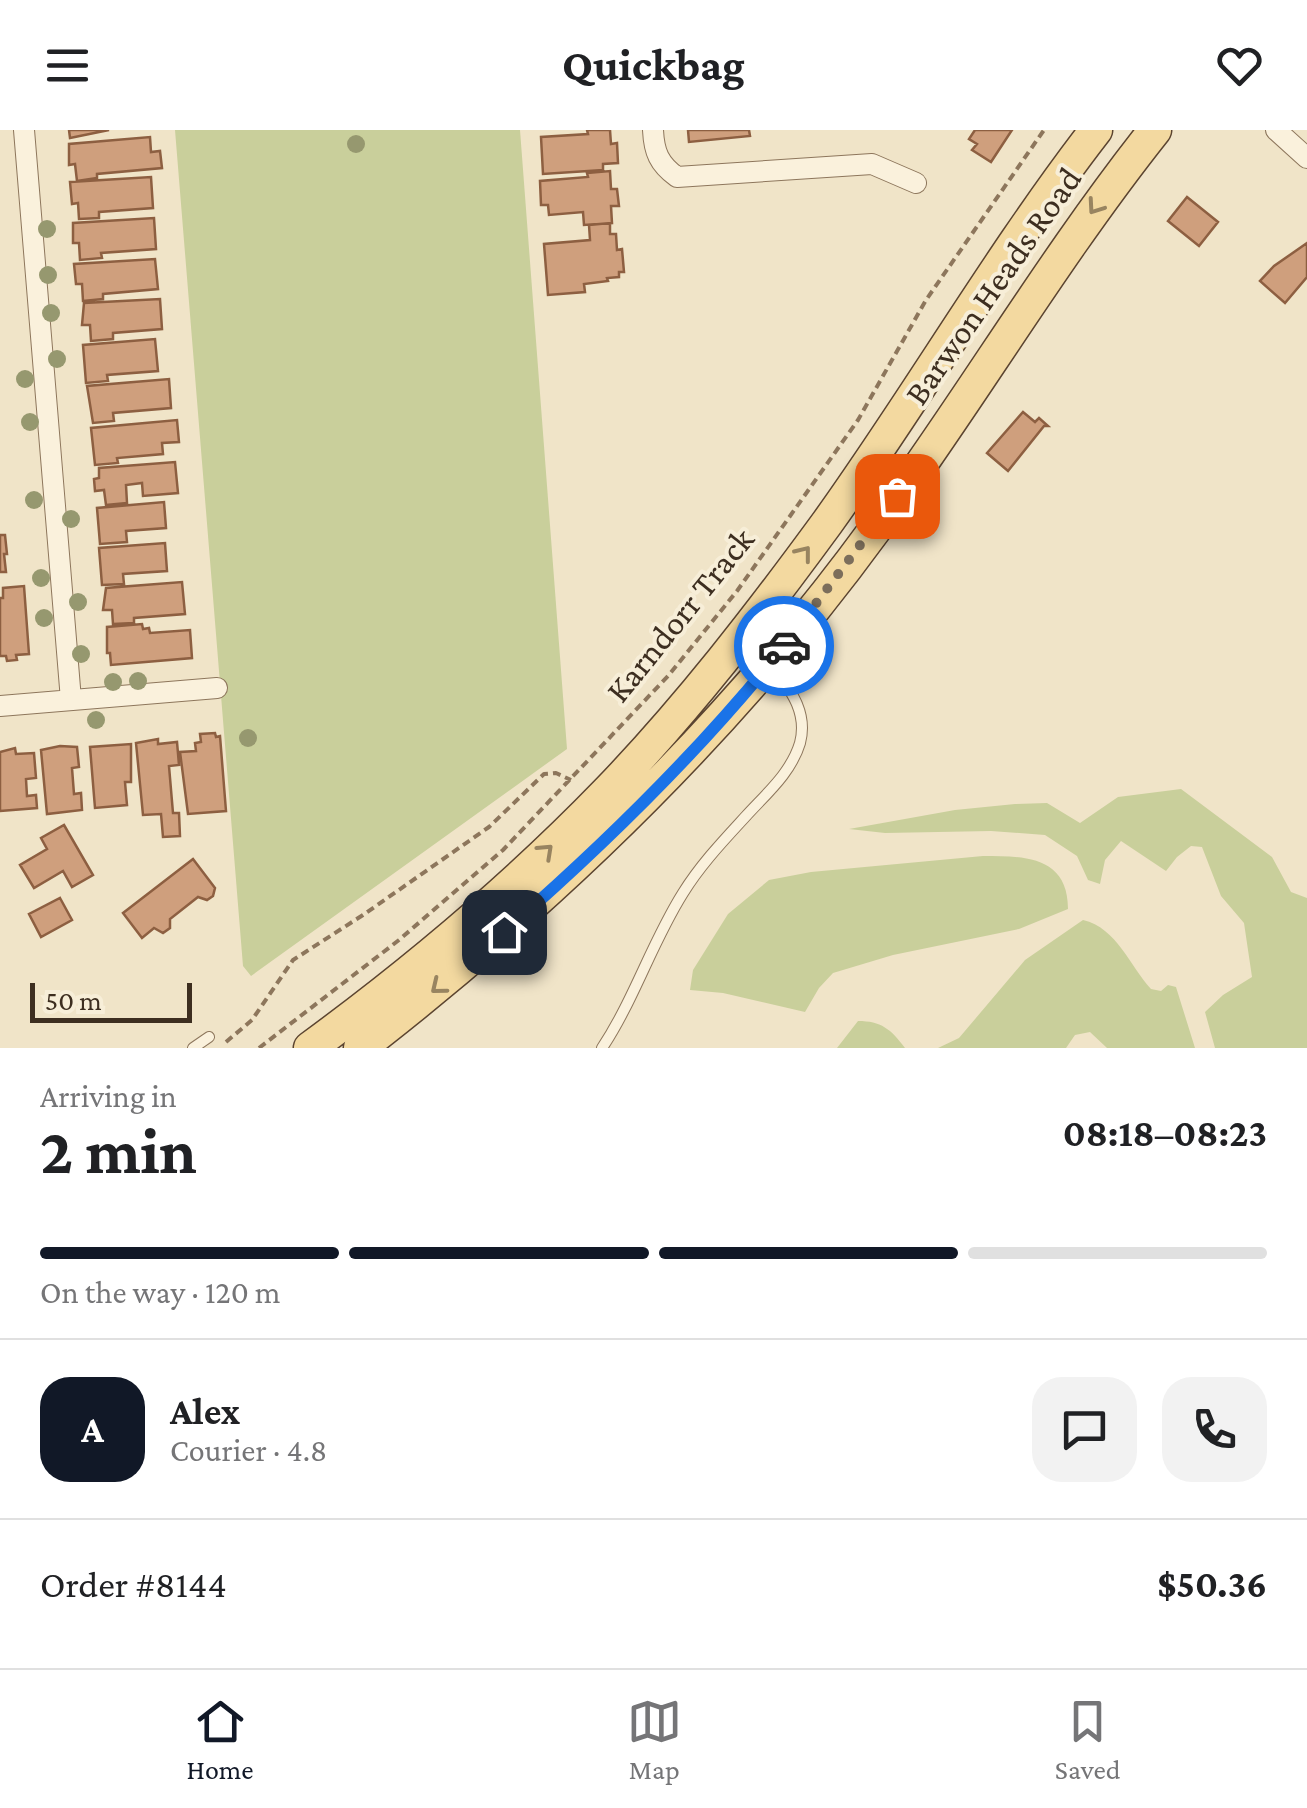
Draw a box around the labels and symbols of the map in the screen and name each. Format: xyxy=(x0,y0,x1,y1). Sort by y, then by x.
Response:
street label: Barwon Heads Road xyxy=(897,160,1089,412)
one-way arrow xyxy=(1089,196,1107,215)
pin xyxy=(855,454,940,539)
street label: Karndorr Track xyxy=(598,520,762,710)
one-way arrow xyxy=(792,546,809,564)
courier xyxy=(734,596,834,696)
one-way arrow xyxy=(534,845,553,863)
pin xyxy=(462,890,547,975)
one-way arrow xyxy=(431,975,449,993)
scale bar xyxy=(30,978,192,1023)

